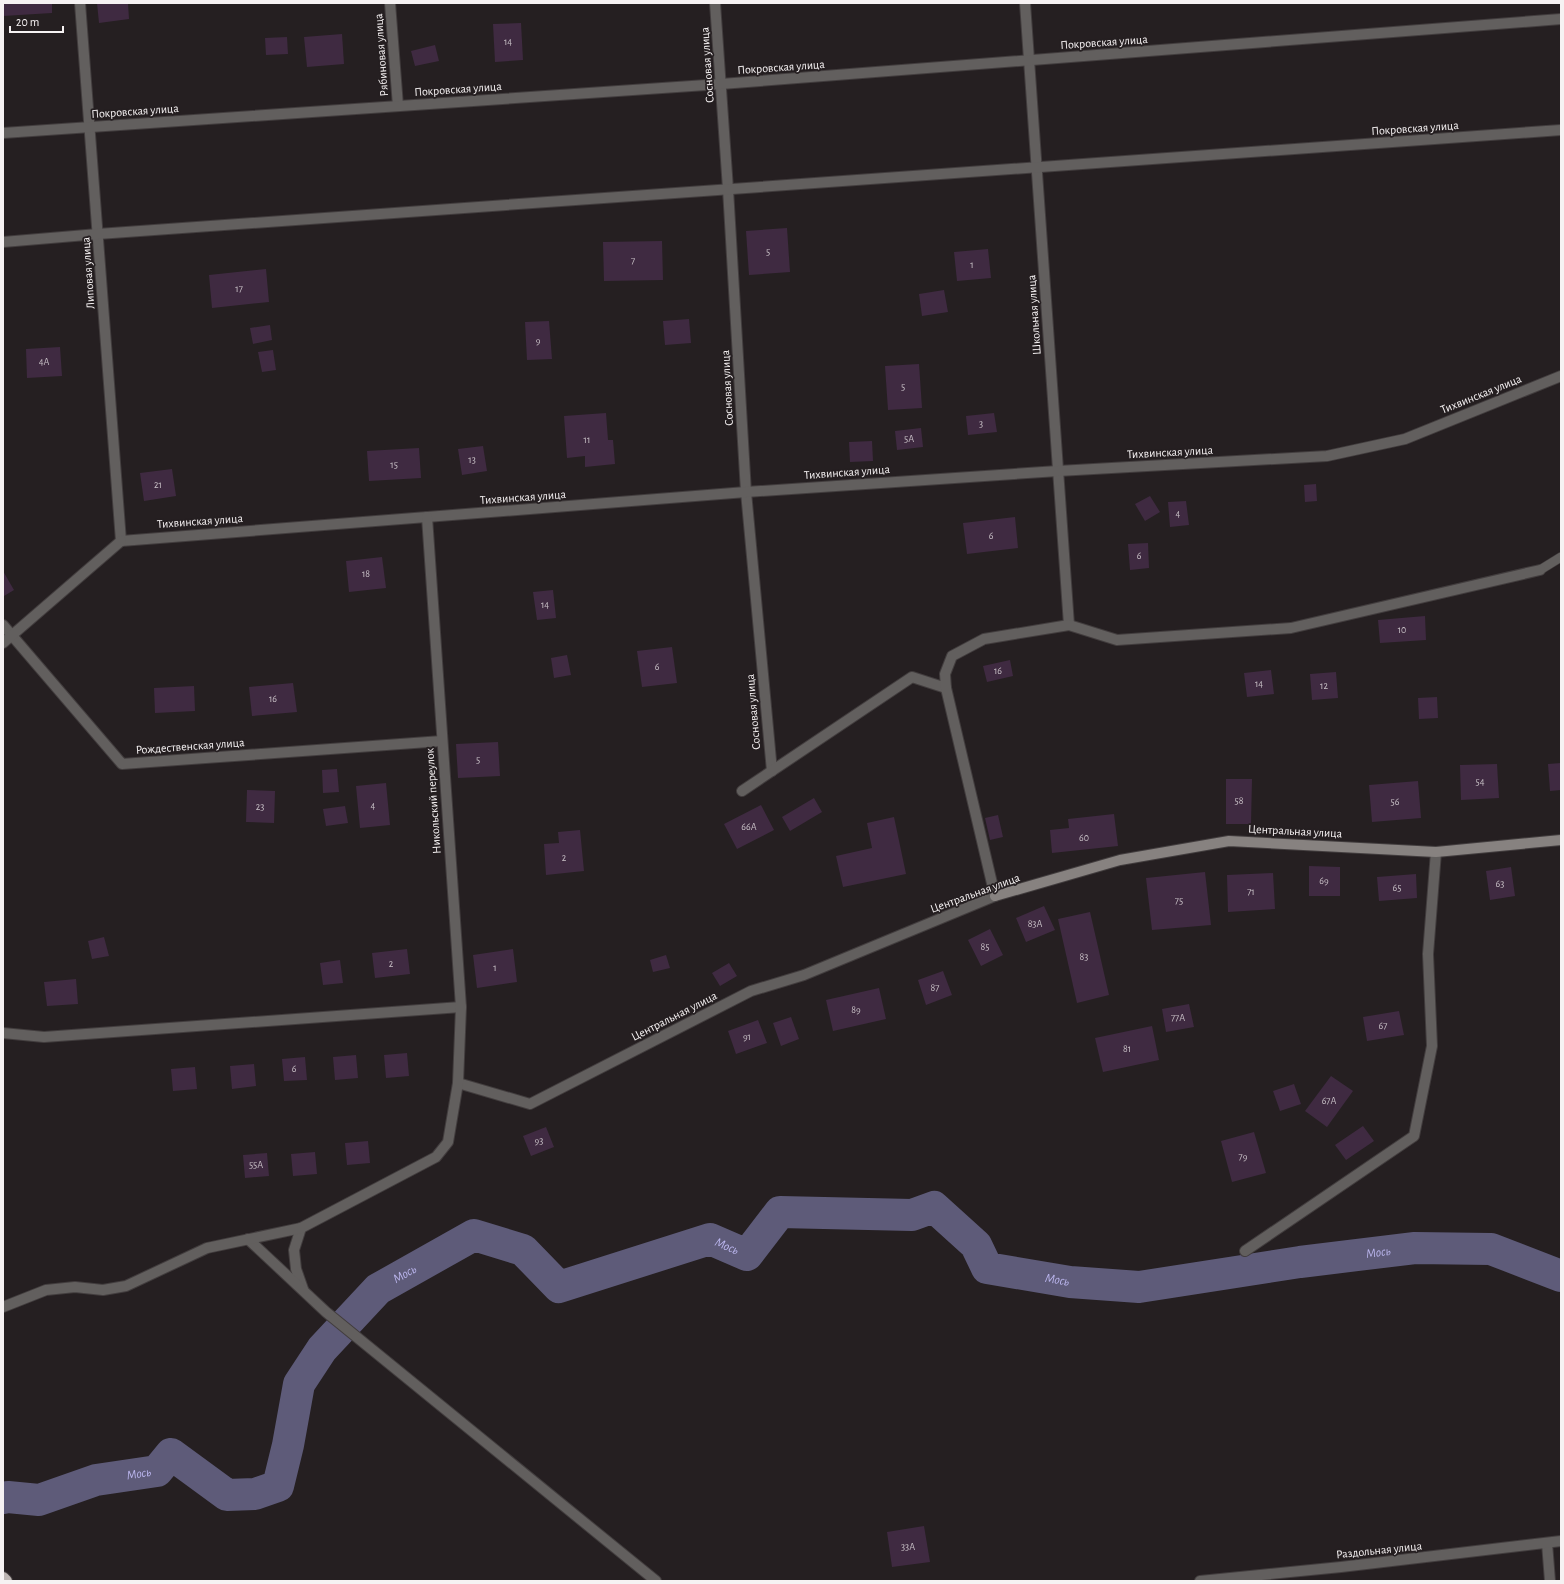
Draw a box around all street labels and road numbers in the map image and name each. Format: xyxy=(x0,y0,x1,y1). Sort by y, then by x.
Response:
street label: Рябиновая улица xyxy=(372,13,391,97)
street label: Сосновая улица xyxy=(698,26,717,103)
street label: Покровская улица xyxy=(1060,33,1149,52)
street label: Покровская улица xyxy=(737,58,826,77)
street label: Покровская улица xyxy=(414,80,503,99)
street label: Покровская улица xyxy=(91,102,180,121)
street label: Покровская улица xyxy=(1371,119,1460,138)
street label: Липовая улица xyxy=(79,236,98,309)
street label: Школьная улица xyxy=(1025,274,1044,356)
street label: Сосновая улица xyxy=(719,349,736,426)
street label: Тихвинская улица xyxy=(1439,372,1524,417)
street label: Тихвинская улица xyxy=(1127,444,1214,461)
street label: Тихвинская улица xyxy=(804,463,891,482)
street label: Тихвинская улица xyxy=(480,488,567,507)
street label: Тихвинская улица xyxy=(157,512,244,531)
street label: Сосновая улица xyxy=(744,673,763,750)
street label: Рождественская улица xyxy=(135,736,245,757)
street label: Никольский переулок xyxy=(423,747,444,854)
street label: Центральная улица xyxy=(1247,823,1343,840)
street label: Центральная улица xyxy=(929,871,1022,916)
street label: Центральная улица xyxy=(629,989,720,1044)
street label: Раздольная улица xyxy=(1335,1539,1423,1561)

